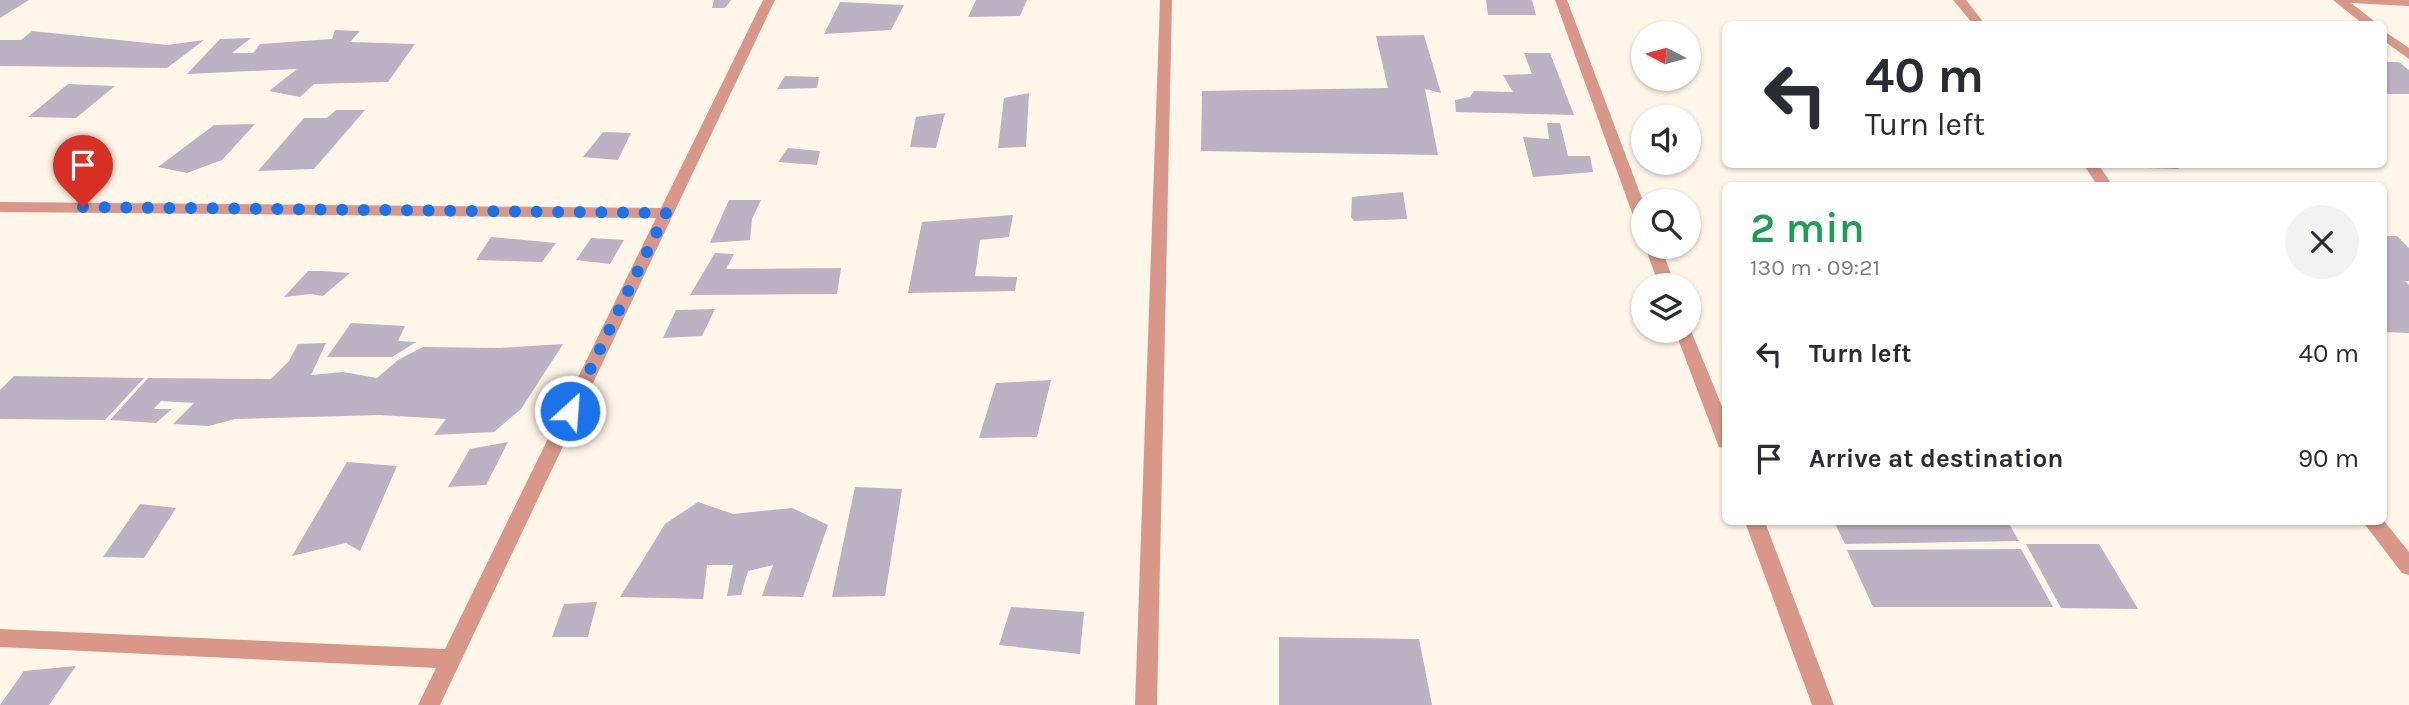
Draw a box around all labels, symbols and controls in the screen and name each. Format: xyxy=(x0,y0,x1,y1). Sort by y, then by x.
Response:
north arrow xyxy=(1631,21,1701,91)
map controls xyxy=(1631,21,1701,343)
text: 40 m xyxy=(1865,47,1984,104)
icon: left xyxy=(1750,49,1841,140)
button: sound xyxy=(1631,105,1701,175)
text: Turn left xyxy=(1865,106,1985,143)
pin xyxy=(53,135,113,207)
icon: arrive xyxy=(64,146,102,184)
button: search xyxy=(1631,189,1701,259)
text: 2 min xyxy=(1750,203,1865,253)
button: close xyxy=(2285,205,2359,279)
text: 130 m · 09:21 xyxy=(1750,254,1880,281)
button: layers xyxy=(1631,273,1701,343)
icon: left xyxy=(1750,335,1788,373)
text: Turn left xyxy=(1809,338,1911,369)
text: 40 m xyxy=(2299,338,2359,369)
position arrow xyxy=(533,374,607,448)
icon: arrive xyxy=(1750,440,1788,478)
text: Arrive at destination xyxy=(1809,443,2063,474)
text: 90 m xyxy=(2298,443,2359,474)

